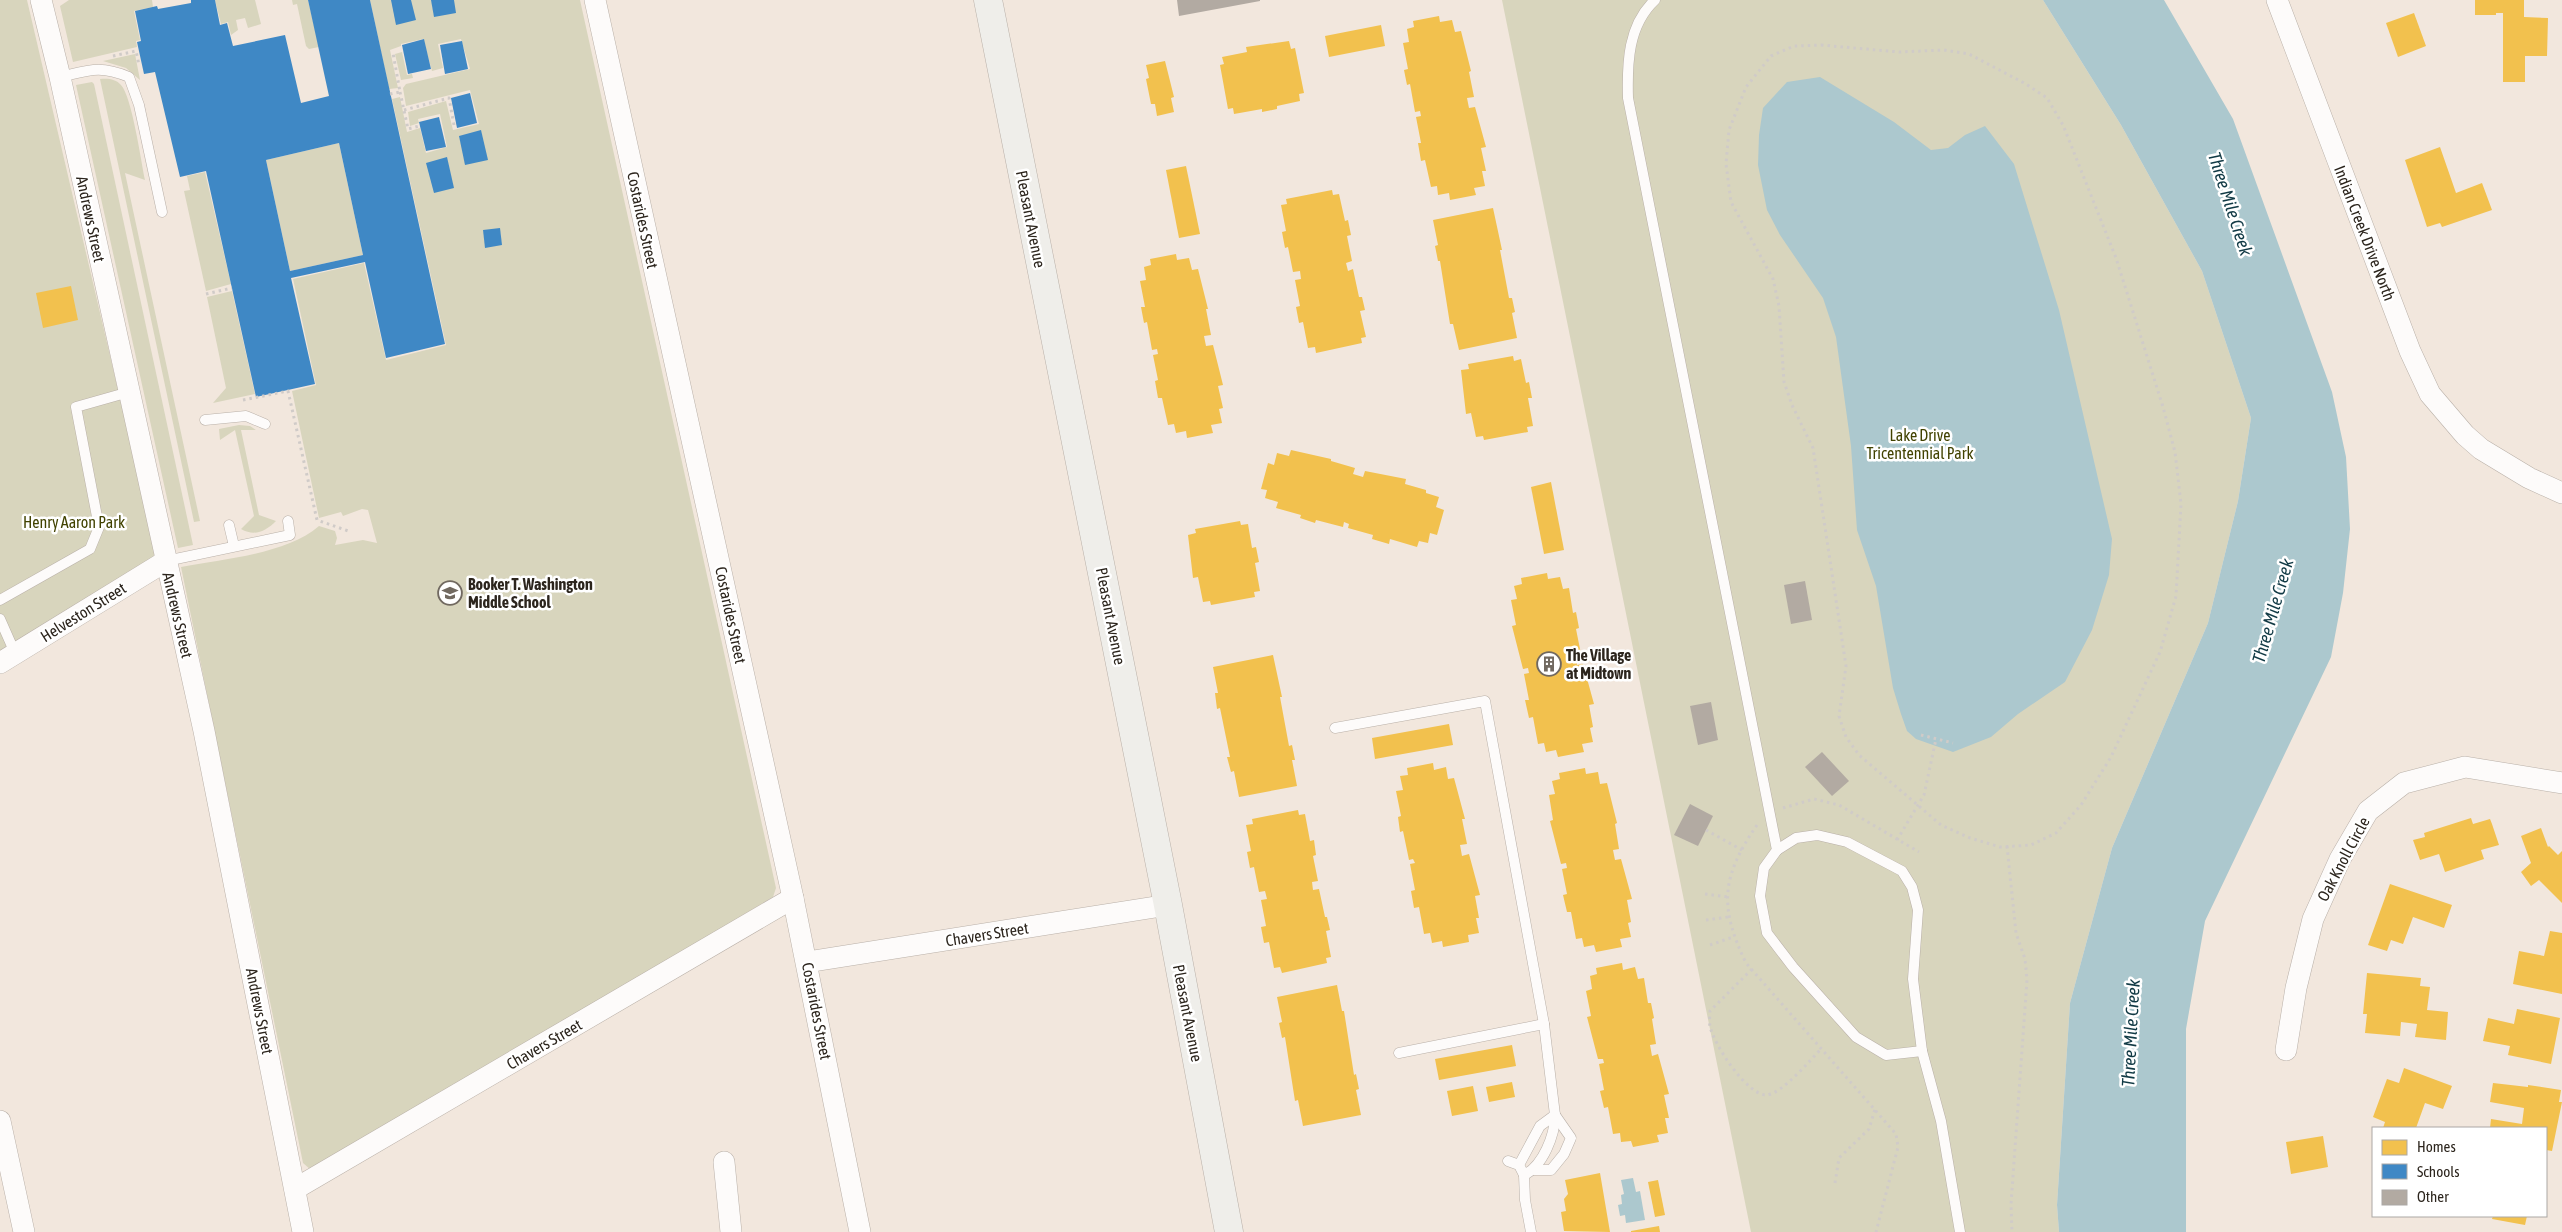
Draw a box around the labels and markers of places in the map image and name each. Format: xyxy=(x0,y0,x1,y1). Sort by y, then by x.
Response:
place label: Booker T. Washington Middle School xyxy=(468,575,593,611)
school or university icon: Booker T. Washington Middle School xyxy=(437,580,463,606)
place label: The Village at Midtown xyxy=(1566,646,1632,682)
building icon: The Village at Midtown xyxy=(1536,651,1562,677)

